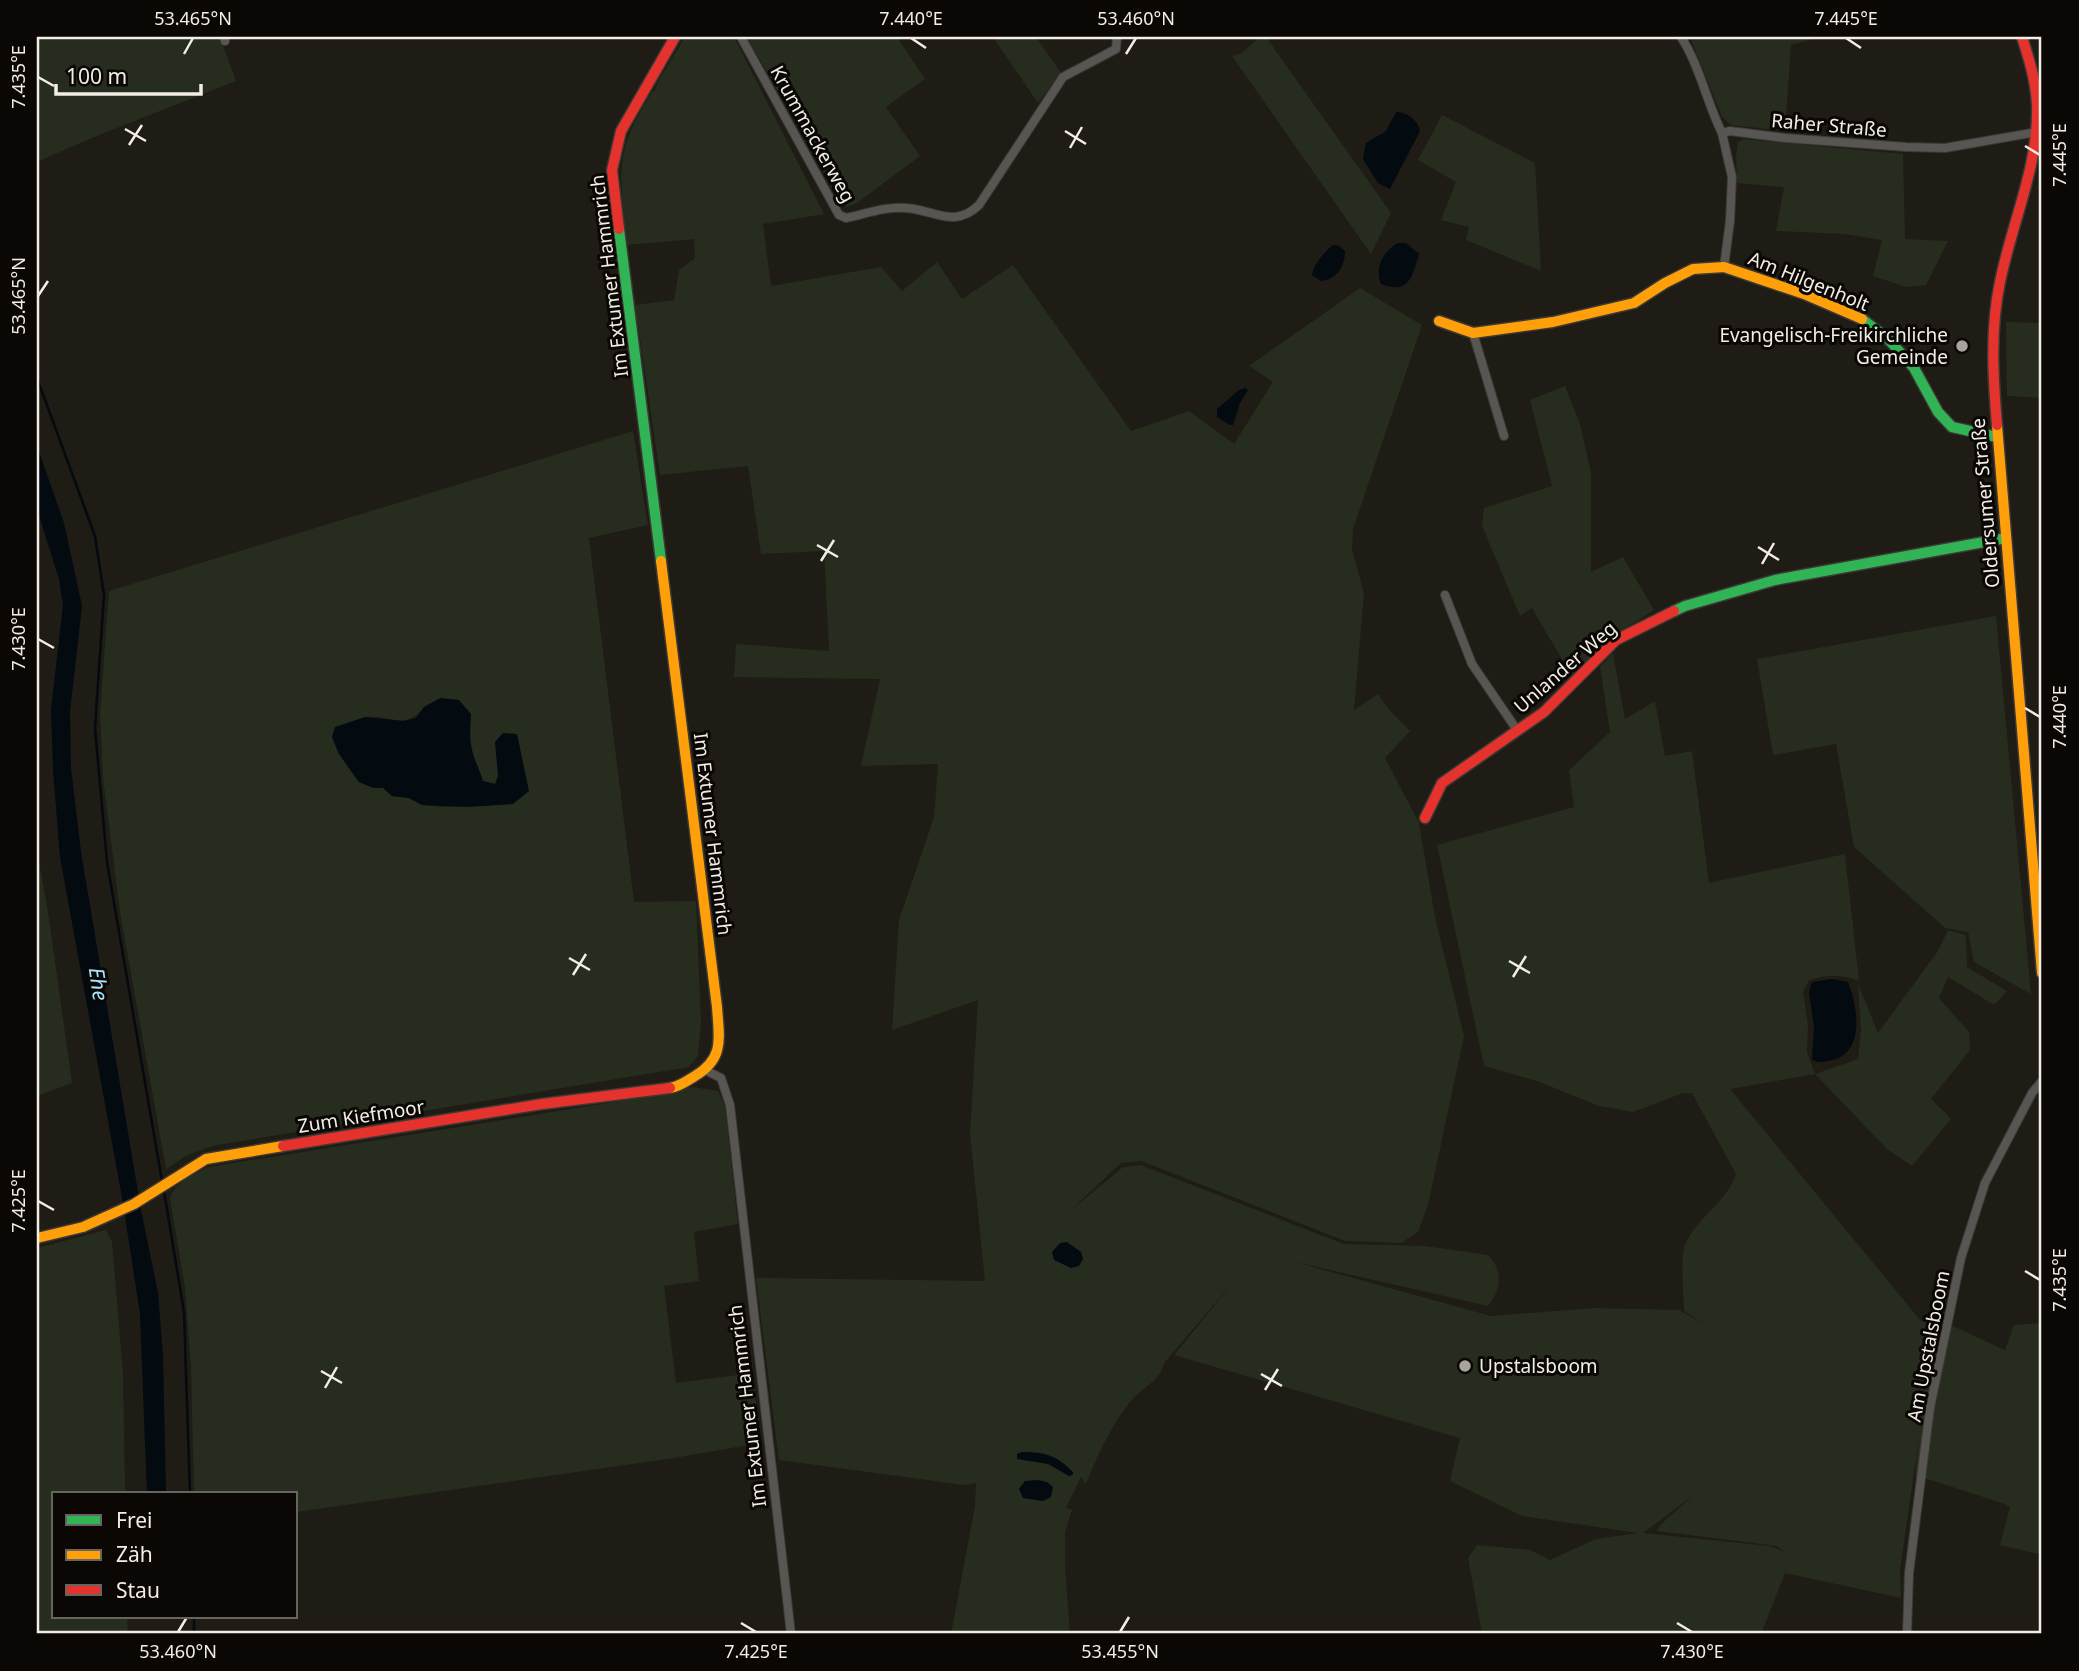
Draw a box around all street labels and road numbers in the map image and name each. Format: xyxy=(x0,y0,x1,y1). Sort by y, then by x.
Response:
street label: Krummackerweg xyxy=(765,61,861,207)
street label: Raher Straße xyxy=(1770,107,1888,143)
street label: Im Extumer Hammrich xyxy=(584,173,634,379)
street label: Am Hilgenholt xyxy=(1745,245,1873,317)
street label: Oldersumer Straße xyxy=(1965,417,2005,589)
street label: Unlander Weg xyxy=(1508,615,1622,719)
street label: Im Extumer Hammrich xyxy=(688,731,738,937)
street label: Zum Kiefmoor xyxy=(296,1093,426,1139)
street label: Am Upstalsboom xyxy=(1901,1268,1955,1424)
street label: Im Extumer Hammrich xyxy=(722,1303,772,1509)

